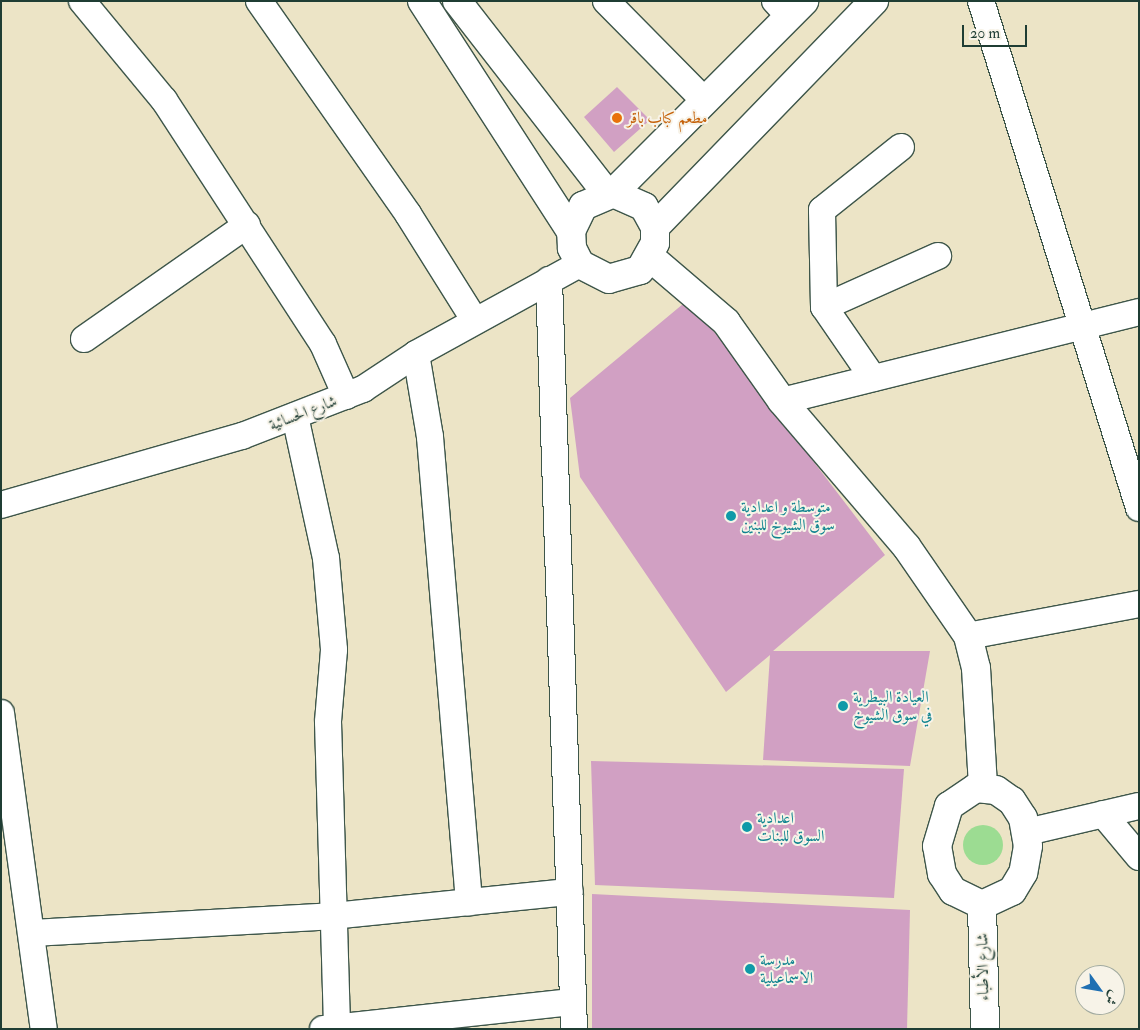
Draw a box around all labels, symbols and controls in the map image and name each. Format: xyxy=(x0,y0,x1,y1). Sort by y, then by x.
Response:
scale bar xyxy=(965,15,1030,47)
text: 20 m xyxy=(970,24,1000,43)
place label: مطعم كباب باقر xyxy=(627,108,707,128)
marker: مطعم كباب باقر xyxy=(611,112,623,124)
street label: شارع الحسائية xyxy=(266,391,340,435)
place label: متوسطة و اعدادية سوق الشيوخ للبنين xyxy=(741,497,835,535)
marker: متوسطة و اعدادية سوق الشيوخ للبنين xyxy=(725,510,737,522)
place label: العيادة البيطرية في سوق الشيوخ xyxy=(853,687,932,725)
marker: العيادة البيطرية في سوق الشيوخ xyxy=(837,700,849,712)
place label: اعدادية السوق للبنات xyxy=(757,808,825,846)
marker: اعدادية السوق للبنات xyxy=(741,821,753,833)
street label: شارع الأطباء xyxy=(973,933,993,1001)
place label: مدرسة الاسماعيلية xyxy=(760,950,813,988)
marker: مدرسة الاسماعيلية xyxy=(744,963,756,975)
north arrow xyxy=(1075,965,1125,1015)
text: ش xyxy=(1101,987,1123,1008)

